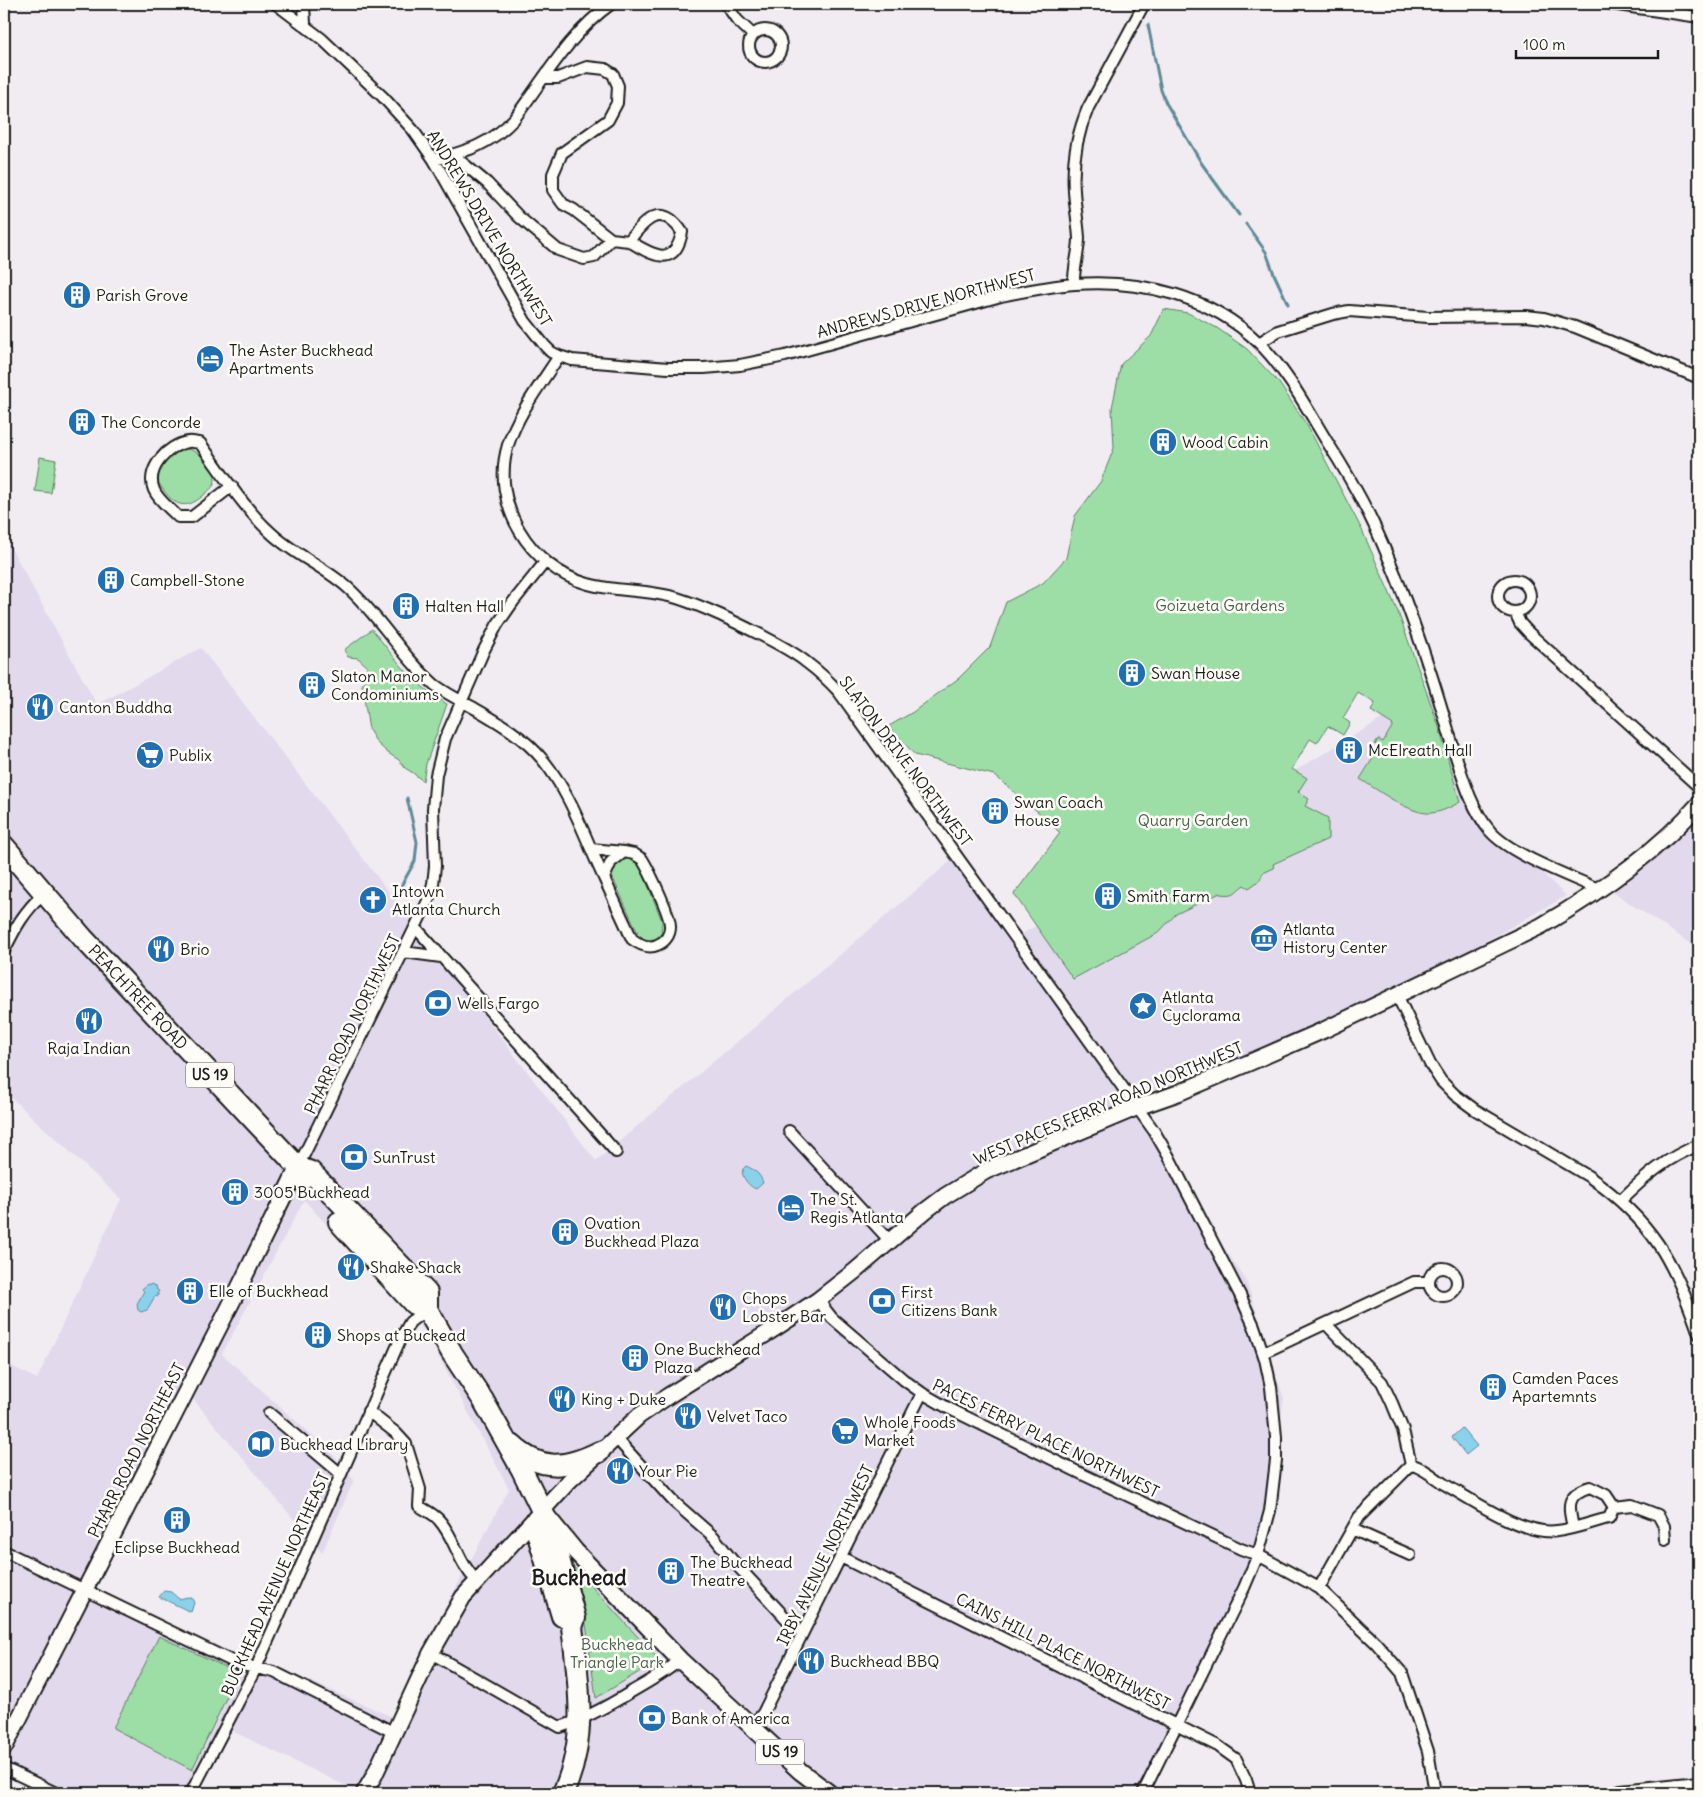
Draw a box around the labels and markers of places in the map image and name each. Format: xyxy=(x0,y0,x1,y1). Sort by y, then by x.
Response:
building icon: Parish Grove xyxy=(62,280,92,310)
place label: Parish Grove xyxy=(96,285,188,305)
place label: The Aster Buckhead Apartments xyxy=(229,340,373,378)
hotel icon: The Aster Buckhead Apartments xyxy=(195,344,225,374)
building icon: The Concorde xyxy=(67,407,97,437)
place label: The Concorde xyxy=(101,412,201,432)
building icon: Wood Cabin xyxy=(1148,427,1178,457)
place label: Wood Cabin xyxy=(1182,432,1268,452)
building icon: Campbell-Stone xyxy=(96,565,126,595)
place label: Campbell-Stone xyxy=(130,570,245,590)
building icon: Halten Hall xyxy=(391,591,421,621)
place label: Halten Hall xyxy=(425,596,504,616)
building icon: Swan House xyxy=(1117,658,1147,688)
place label: Swan House xyxy=(1151,663,1240,683)
place label: Slaton Manor Condominiums xyxy=(331,666,439,704)
building icon: Slaton Manor Condominiums xyxy=(297,670,327,700)
restaurant icon: Canton Buddha xyxy=(25,692,55,722)
place label: Canton Buddha xyxy=(59,697,172,717)
building icon: McElreath Hall xyxy=(1334,735,1364,765)
supermarket icon: Publix xyxy=(135,740,165,770)
place label: McElreath Hall xyxy=(1368,740,1472,760)
place label: Publix xyxy=(169,745,212,765)
place label: Swan Coach House xyxy=(1014,792,1103,830)
building icon: Swan Coach House xyxy=(980,796,1010,826)
place label: Intown Atlanta Church xyxy=(392,881,500,919)
building icon: Smith Farm xyxy=(1093,881,1123,911)
church icon: Intown Atlanta Church xyxy=(358,885,388,915)
place label: Smith Farm xyxy=(1127,886,1210,906)
place label: Atlanta History Center xyxy=(1283,919,1388,957)
museum icon: Atlanta History Center xyxy=(1249,923,1279,953)
restaurant icon: Brio xyxy=(146,934,176,964)
place label: Brio xyxy=(180,939,210,959)
place label: Atlanta Cyclorama xyxy=(1162,987,1241,1025)
bank icon: Wells Fargo xyxy=(423,988,453,1018)
place icon: Atlanta Cyclorama xyxy=(1128,991,1158,1021)
place label: Wells Fargo xyxy=(457,993,540,1013)
restaurant icon: Raja Indian xyxy=(74,1006,104,1036)
place label: Raja Indian xyxy=(47,1038,131,1058)
bank icon: SunTrust xyxy=(339,1142,369,1172)
place label: SunTrust xyxy=(373,1147,436,1167)
building icon: 3005 Buckhead xyxy=(220,1177,250,1207)
place label: 3005 Buckhead xyxy=(254,1182,370,1202)
place label: The St. Regis Atlanta xyxy=(810,1189,904,1227)
hotel icon: The St. Regis Atlanta xyxy=(776,1193,806,1223)
place label: Ovation Buckhead Plaza xyxy=(584,1213,699,1251)
building icon: Ovation Buckhead Plaza xyxy=(550,1217,580,1247)
restaurant icon: Shake Shack xyxy=(336,1252,366,1282)
place label: Shake Shack xyxy=(370,1257,461,1277)
building icon: Elle of Buckhead xyxy=(175,1276,205,1306)
place label: Elle of Buckhead xyxy=(209,1281,328,1301)
place label: First Citizens Bank xyxy=(901,1282,997,1320)
bank icon: First Citizens Bank xyxy=(867,1286,897,1316)
place label: Chops Lobster Bar xyxy=(742,1288,826,1326)
restaurant icon: Chops Lobster Bar xyxy=(708,1292,738,1322)
building icon: Shops at Buckead xyxy=(303,1320,333,1350)
place label: Shops at Buckead xyxy=(337,1325,466,1345)
place label: One Buckhead Plaza xyxy=(654,1339,760,1377)
building icon: One Buckhead Plaza xyxy=(620,1343,650,1373)
place label: Camden Paces Apartemnts xyxy=(1512,1368,1619,1406)
building icon: Camden Paces Apartemnts xyxy=(1478,1372,1508,1402)
restaurant icon: King + Duke xyxy=(547,1384,577,1414)
place label: King + Duke xyxy=(581,1389,666,1409)
restaurant icon: Velvet Taco xyxy=(673,1401,703,1431)
place label: Velvet Taco xyxy=(707,1406,788,1426)
place label: Whole Foods Market xyxy=(864,1412,956,1450)
supermarket icon: Whole Foods Market xyxy=(830,1416,860,1446)
library icon: Buckhead Library xyxy=(246,1429,276,1459)
place label: Buckhead Library xyxy=(280,1434,408,1454)
restaurant icon: Your Pie xyxy=(605,1456,635,1486)
place label: Your Pie xyxy=(639,1461,697,1481)
building icon: Eclipse Buckhead xyxy=(162,1505,192,1535)
place label: Eclipse Buckhead xyxy=(114,1537,240,1557)
place label: The Buckhead Theatre xyxy=(690,1552,792,1590)
building icon: The Buckhead Theatre xyxy=(656,1556,686,1586)
restaurant icon: Buckhead BBQ xyxy=(796,1646,826,1676)
place label: Buckhead BBQ xyxy=(830,1651,939,1671)
bank icon: Bank of America xyxy=(637,1703,667,1733)
place label: Bank of America xyxy=(671,1708,790,1728)

